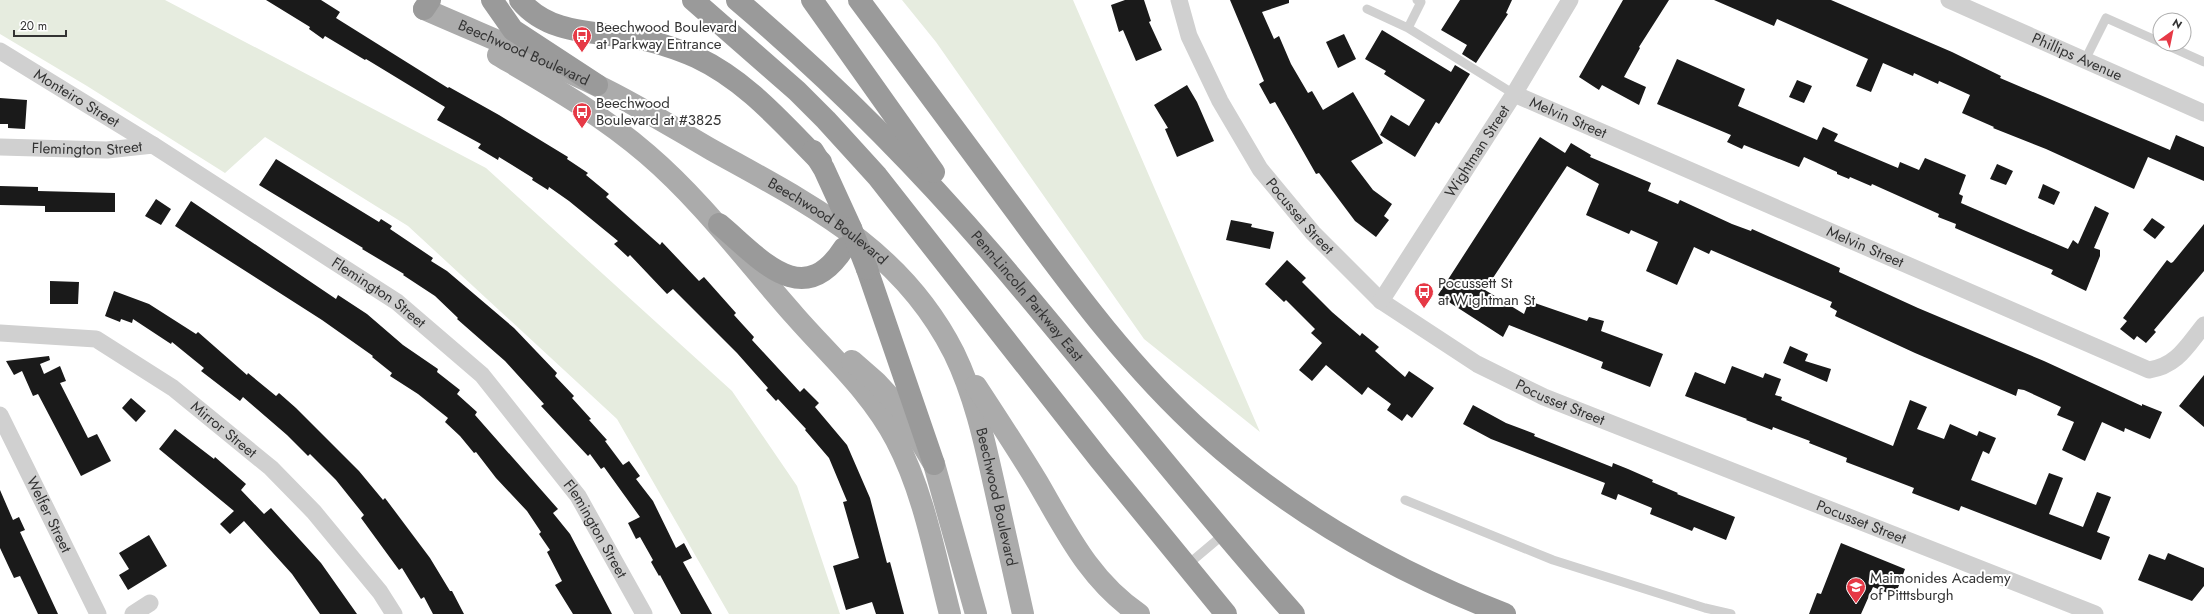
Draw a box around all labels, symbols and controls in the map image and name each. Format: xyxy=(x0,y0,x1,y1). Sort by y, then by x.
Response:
scale bar xyxy=(14,12,66,38)
north arrow xyxy=(2152,12,2192,52)
street label: Beechwood Boulevard xyxy=(455,14,593,91)
text: N xyxy=(2169,15,2185,33)
place label: Beechwood Boulevard at Parkway Entrance xyxy=(596,16,737,55)
text: 20 m xyxy=(20,17,47,35)
bus stop icon: Beechwood Boulevard at Parkway Entrance xyxy=(571,25,593,53)
street label: Phillips Avenue xyxy=(2028,27,2126,86)
street label: Monteiro Street xyxy=(30,63,124,133)
street label: Melvin Street xyxy=(1526,91,1611,144)
place label: Beechwood Boulevard at #3825 xyxy=(596,92,721,131)
street label: Wightman Street xyxy=(1439,100,1515,202)
bus stop icon: Beechwood Boulevard at #3825 xyxy=(571,101,593,129)
street label: Flemington Street xyxy=(31,135,144,161)
street label: Beechwood Boulevard xyxy=(764,172,893,270)
street label: Pocusset Street xyxy=(1261,173,1339,259)
street label: Melvin Street xyxy=(1823,220,1908,273)
street label: Penn-Lincoln Parkway East xyxy=(966,226,1089,366)
street label: Flemington Street xyxy=(327,252,431,333)
place label: Pocussett St at Wightman St xyxy=(1438,272,1536,311)
bus stop icon: Pocussett St at Wightman St xyxy=(1413,281,1435,309)
street label: Pocusset Street xyxy=(1512,374,1608,431)
street label: Mirror Street xyxy=(186,396,262,463)
street label: Beechwood Boulevard xyxy=(970,425,1023,568)
street label: Welfer Street xyxy=(21,473,77,557)
street label: Flemington Street xyxy=(558,475,633,582)
street label: Pocusset Street xyxy=(1813,494,1910,550)
place label: Maimonides Academy of Pitttsburgh xyxy=(1870,567,2011,606)
school or university icon: Maimonides Academy of Pitttsburgh xyxy=(1845,576,1867,604)

